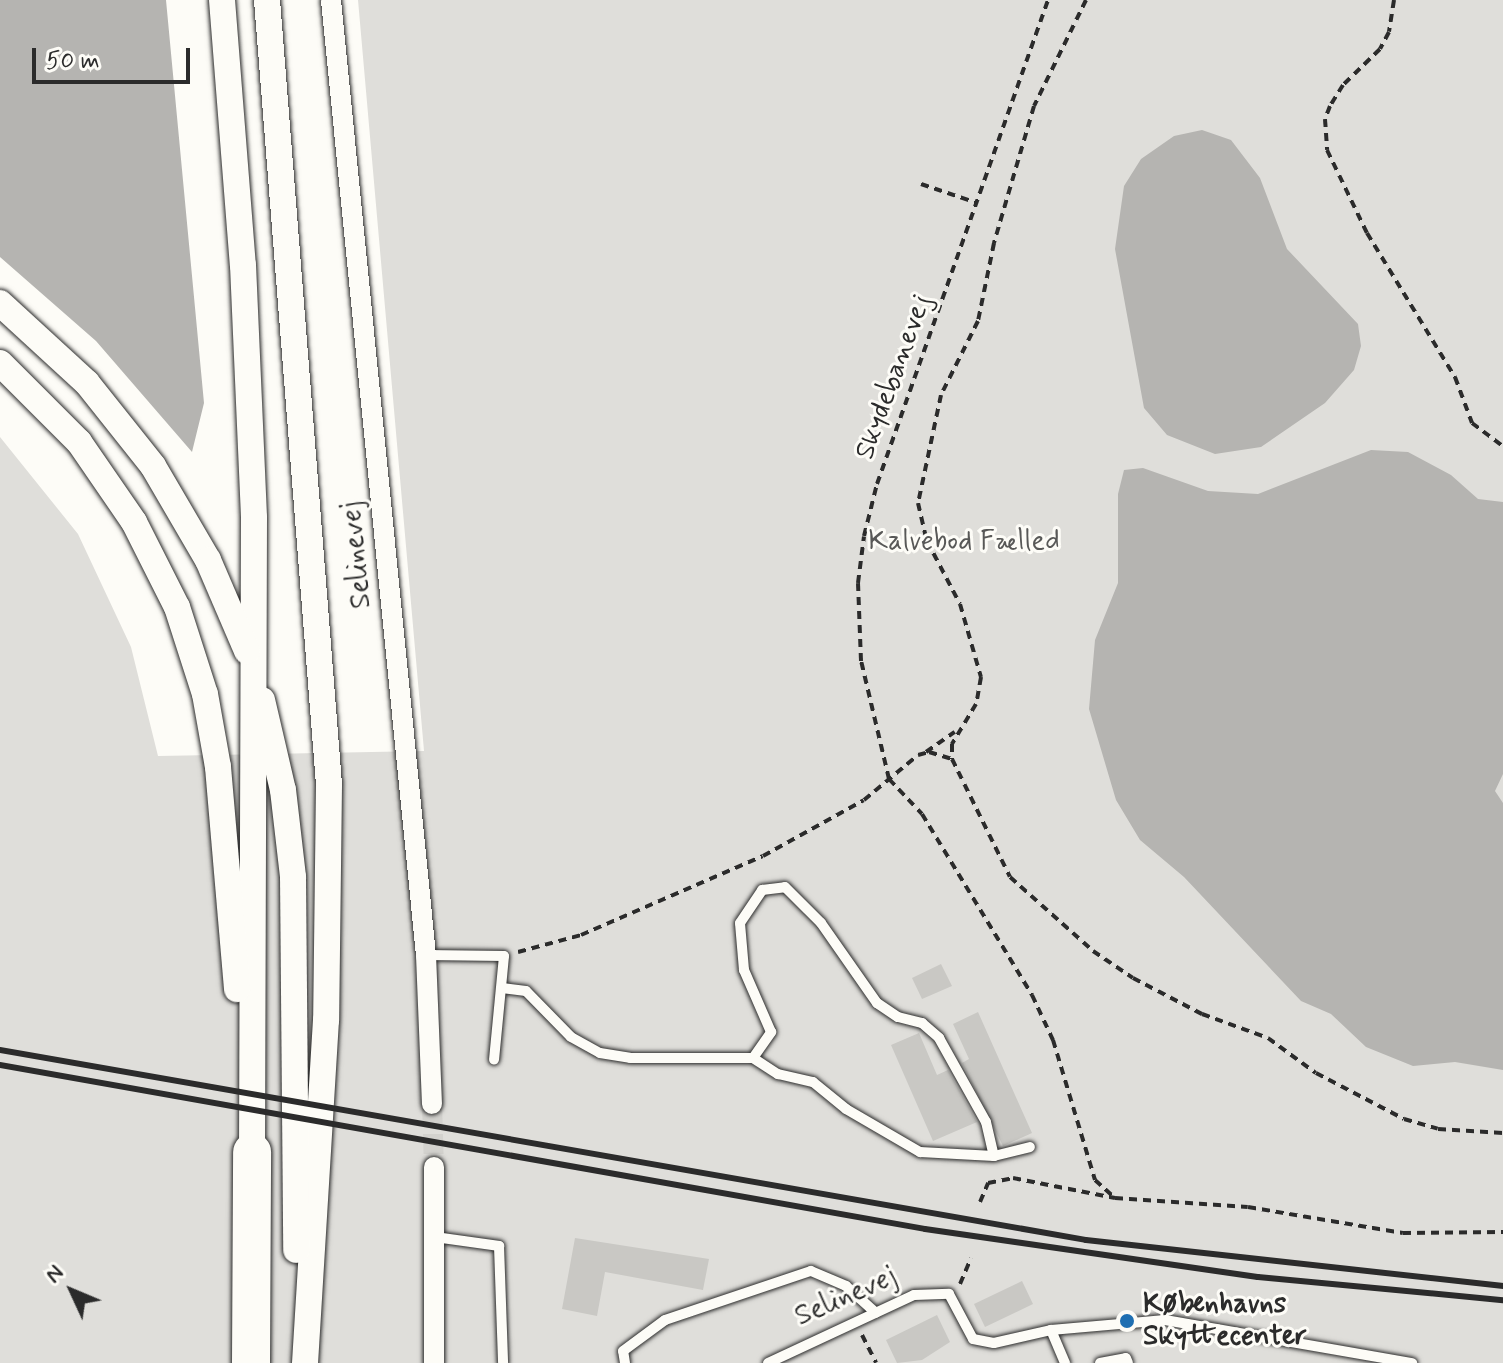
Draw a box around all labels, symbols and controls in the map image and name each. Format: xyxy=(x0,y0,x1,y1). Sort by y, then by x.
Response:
scale bar xyxy=(36,32,194,82)
text: 50 m xyxy=(46,46,100,77)
street label: Skydebanevej xyxy=(849,290,939,464)
street label: Selinevej xyxy=(335,500,379,610)
park label: Kalvebod Fælled xyxy=(869,525,1059,559)
north arrow xyxy=(32,1251,112,1331)
text: N xyxy=(40,1259,70,1289)
street label: Selinevej xyxy=(790,1260,902,1334)
place label: Københavns Skyttecenter xyxy=(1143,1288,1307,1354)
marker: Københavns Skyttecenter xyxy=(1118,1312,1136,1330)

